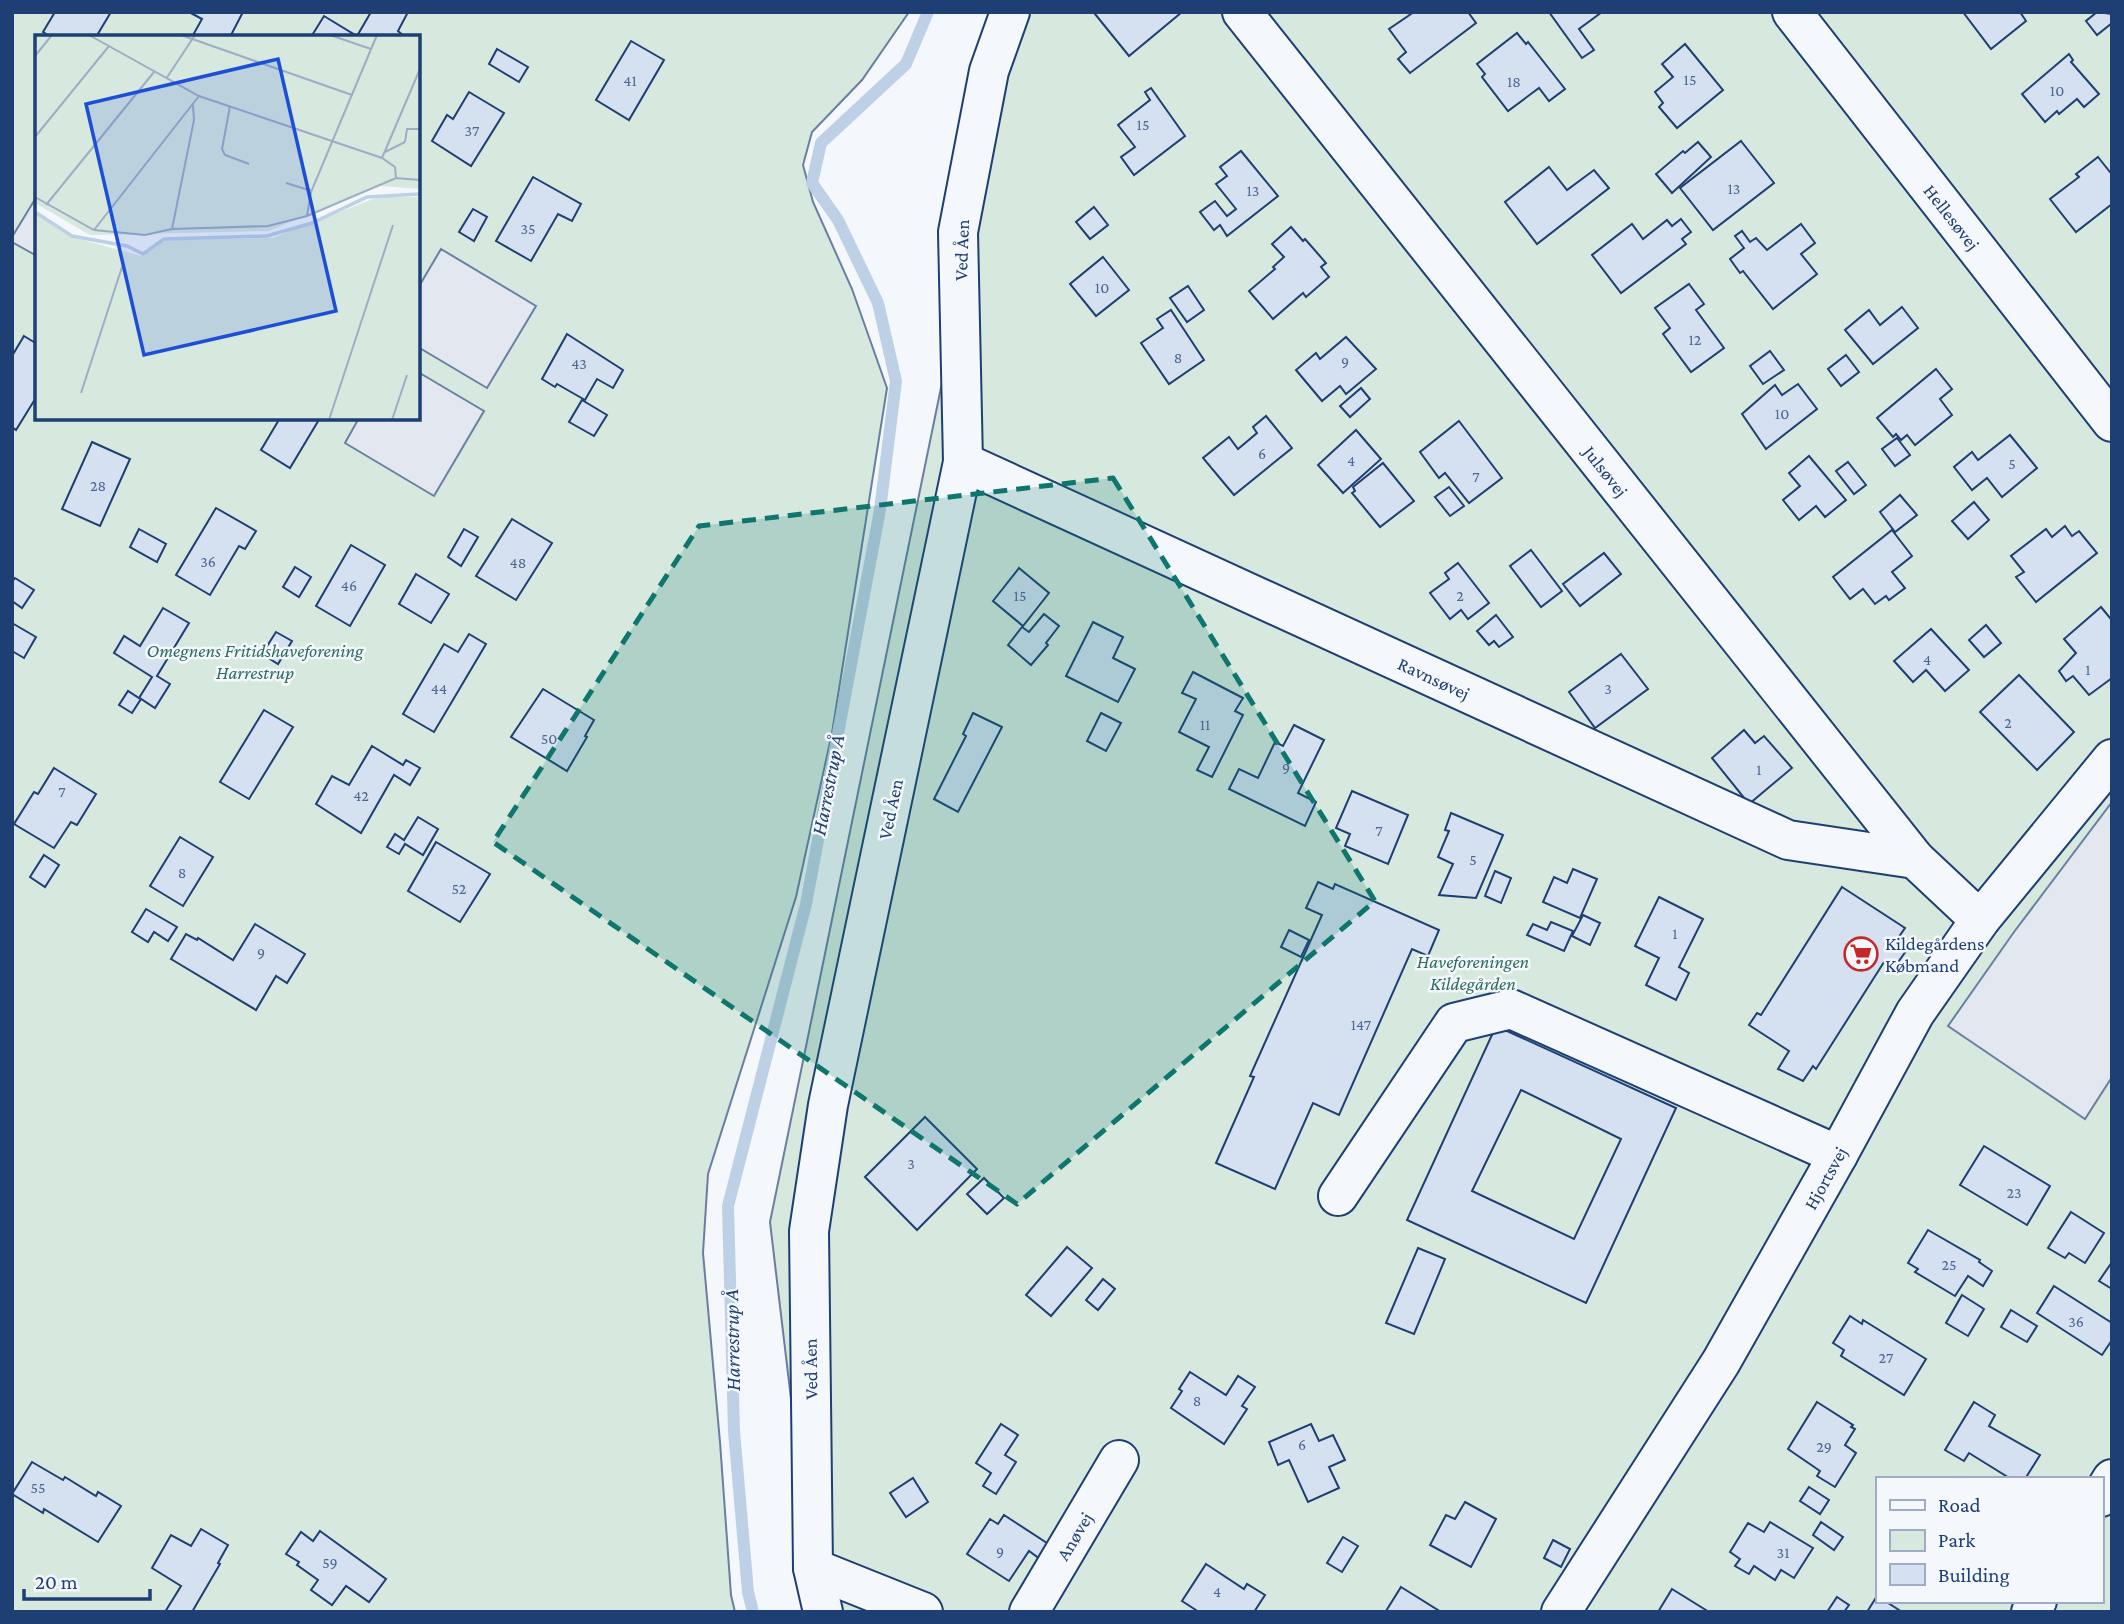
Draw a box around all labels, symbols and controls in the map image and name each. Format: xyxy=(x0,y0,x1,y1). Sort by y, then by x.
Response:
inset map xyxy=(35,35,420,420)
house number: 15 xyxy=(1684,71,1696,88)
house number: 41 xyxy=(623,72,637,89)
house number: 18 xyxy=(1507,73,1521,90)
house number: 10 xyxy=(2050,82,2064,99)
house number: 15 xyxy=(1137,116,1149,133)
house number: 37 xyxy=(465,122,480,139)
house number: 13 xyxy=(1728,180,1740,197)
street label: Hellesøvej xyxy=(1919,180,1984,255)
house number: 13 xyxy=(1247,182,1259,199)
street label: Ved Åen xyxy=(950,219,973,281)
house number: 35 xyxy=(520,220,536,237)
house number: 10 xyxy=(1095,279,1109,296)
house number: 12 xyxy=(1689,331,1702,348)
house number: 8 xyxy=(1174,349,1182,366)
house number: 9 xyxy=(1341,353,1349,370)
house number: 43 xyxy=(571,355,587,372)
house number: 10 xyxy=(1775,405,1789,422)
street label: Julsøvej xyxy=(1577,440,1632,502)
house number: 6 xyxy=(1258,445,1266,462)
house number: 4 xyxy=(1347,452,1355,469)
house number: 5 xyxy=(2008,455,2016,472)
house number: 7 xyxy=(1472,468,1480,485)
house number: 28 xyxy=(90,477,106,494)
house number: 36 xyxy=(200,553,216,570)
house number: 48 xyxy=(510,554,526,571)
house number: 46 xyxy=(341,577,357,594)
house number: 15 xyxy=(1014,587,1026,604)
house number: 2 xyxy=(1456,587,1464,604)
park label: Omegnens Fritidshaveforening Harrestrup xyxy=(146,640,364,683)
house number: 4 xyxy=(1923,651,1931,668)
street label: Ravnsøvej xyxy=(1394,653,1473,705)
house number: 1 xyxy=(2085,661,2091,678)
house number: 44 xyxy=(431,680,447,697)
house number: 3 xyxy=(1604,680,1612,697)
house number: 2 xyxy=(2004,714,2012,731)
house number: 11 xyxy=(1200,716,1210,733)
house number: 50 xyxy=(541,730,557,747)
water label: Harrestrup Å xyxy=(806,732,850,837)
house number: 9 xyxy=(1282,759,1290,776)
house number: 1 xyxy=(1756,761,1762,778)
street label: Ved Åen xyxy=(874,777,907,841)
house number: 7 xyxy=(58,783,66,800)
house number: 42 xyxy=(353,787,369,804)
house number: 7 xyxy=(1375,822,1383,839)
house number: 5 xyxy=(1469,851,1477,868)
house number: 8 xyxy=(178,864,186,881)
house number: 52 xyxy=(452,880,467,897)
house number: 1 xyxy=(1672,925,1678,942)
place label: Kildegårdens Købmand xyxy=(1885,933,1984,976)
supermarket icon: Kildegårdens Købmand xyxy=(1842,935,1880,973)
house number: 9 xyxy=(257,944,265,961)
park label: Haveforeningen Kildegården xyxy=(1417,951,1529,994)
house number: 147 xyxy=(1351,1016,1372,1033)
street label: Hjortsvej xyxy=(1800,1143,1852,1214)
house number: 3 xyxy=(907,1155,915,1172)
house number: 23 xyxy=(2006,1184,2022,1201)
house number: 25 xyxy=(1941,1256,1957,1273)
water label: Harrestrup Å xyxy=(719,1289,745,1391)
house number: 36 xyxy=(2068,1313,2084,1330)
street label: Ved Åen xyxy=(799,1338,822,1400)
house number: 27 xyxy=(1879,1349,1894,1366)
house number: 8 xyxy=(1193,1392,1201,1409)
house number: 6 xyxy=(1298,1436,1306,1453)
house number: 29 xyxy=(1816,1438,1832,1455)
legend xyxy=(1876,1477,2103,1603)
house number: 55 xyxy=(31,1479,45,1496)
text: Road xyxy=(1938,1493,1981,1517)
street label: Anøvej xyxy=(1052,1509,1098,1564)
text: Park xyxy=(1938,1528,1975,1552)
house number: 9 xyxy=(996,1543,1004,1560)
house number: 31 xyxy=(1777,1544,1789,1561)
house number: 59 xyxy=(322,1554,338,1571)
scale bar xyxy=(24,1558,150,1602)
text: Building xyxy=(1938,1563,2010,1587)
text: 20 m xyxy=(35,1570,78,1594)
house number: 4 xyxy=(1213,1583,1221,1600)

